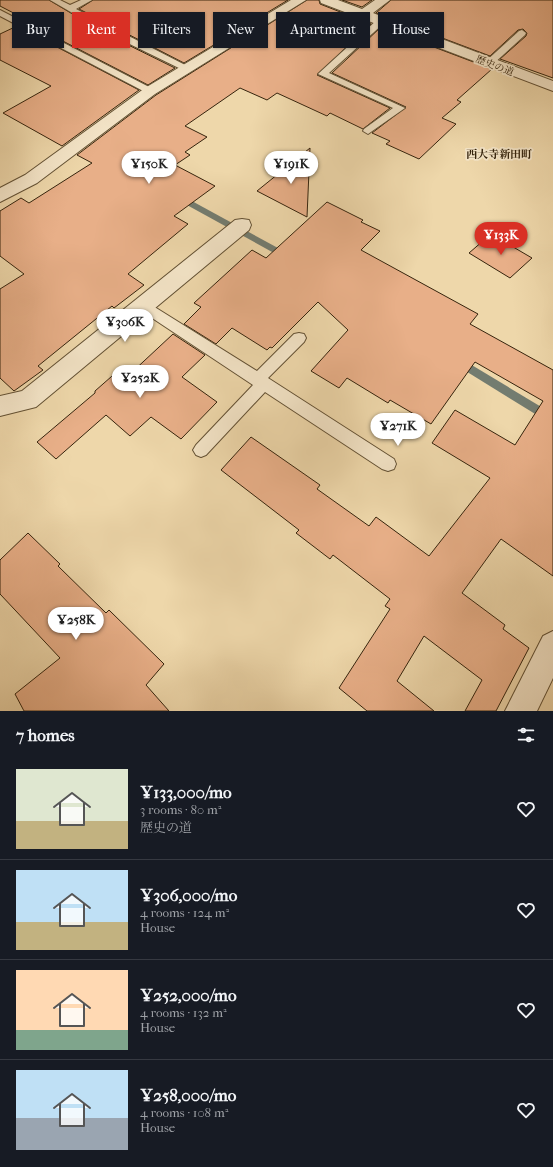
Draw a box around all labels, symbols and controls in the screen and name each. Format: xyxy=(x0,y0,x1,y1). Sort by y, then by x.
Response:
chip: Buy xyxy=(12,12,64,48)
chip: Rent xyxy=(72,12,130,48)
chip: Filters xyxy=(138,12,205,48)
chip: New xyxy=(213,12,268,48)
chip: Apartment xyxy=(276,12,370,48)
chip: House xyxy=(378,12,444,48)
street label: 歴史の道 xyxy=(474,53,515,79)
district label: 西大寺新田町 xyxy=(466,148,532,161)
pin: ¥150K xyxy=(121,151,177,185)
pin: ¥191K xyxy=(263,151,319,185)
text: ¥150K xyxy=(131,156,167,171)
text: ¥191K xyxy=(273,156,309,171)
pin: ¥133K xyxy=(473,222,529,256)
text: ¥133K xyxy=(484,227,518,242)
pin: ¥306K xyxy=(97,309,153,343)
text: ¥306K xyxy=(105,314,145,329)
pin: ¥252K xyxy=(112,365,168,399)
text: ¥252K xyxy=(121,370,159,385)
pin: ¥271K xyxy=(370,413,426,447)
text: ¥271K xyxy=(379,418,417,433)
pin: ¥258K xyxy=(48,607,104,641)
text: ¥258K xyxy=(57,612,95,627)
icon: filters xyxy=(515,724,537,746)
text: 7 homes xyxy=(16,725,75,745)
text: ¥133,000/mo xyxy=(140,782,232,802)
icon: home xyxy=(48,785,96,833)
icon: heart xyxy=(515,798,537,820)
text: 3 rooms · 80 m² xyxy=(140,802,221,817)
text: 歴史の道 xyxy=(140,820,192,835)
text: ¥306,000/mo xyxy=(140,885,237,905)
icon: home xyxy=(48,886,96,934)
icon: heart xyxy=(515,899,537,921)
text: 4 rooms · 124 m² xyxy=(140,905,229,920)
text: House xyxy=(140,920,175,935)
text: ¥252,000/mo xyxy=(140,985,237,1005)
icon: home xyxy=(48,986,96,1034)
icon: heart xyxy=(515,999,537,1021)
text: 4 rooms · 132 m² xyxy=(140,1005,227,1020)
text: House xyxy=(140,1020,175,1035)
text: ¥258,000/mo xyxy=(140,1085,236,1105)
icon: home xyxy=(48,1086,96,1134)
icon: heart xyxy=(515,1099,537,1121)
text: 4 rooms · 108 m² xyxy=(140,1105,228,1120)
text: House xyxy=(140,1120,175,1135)

